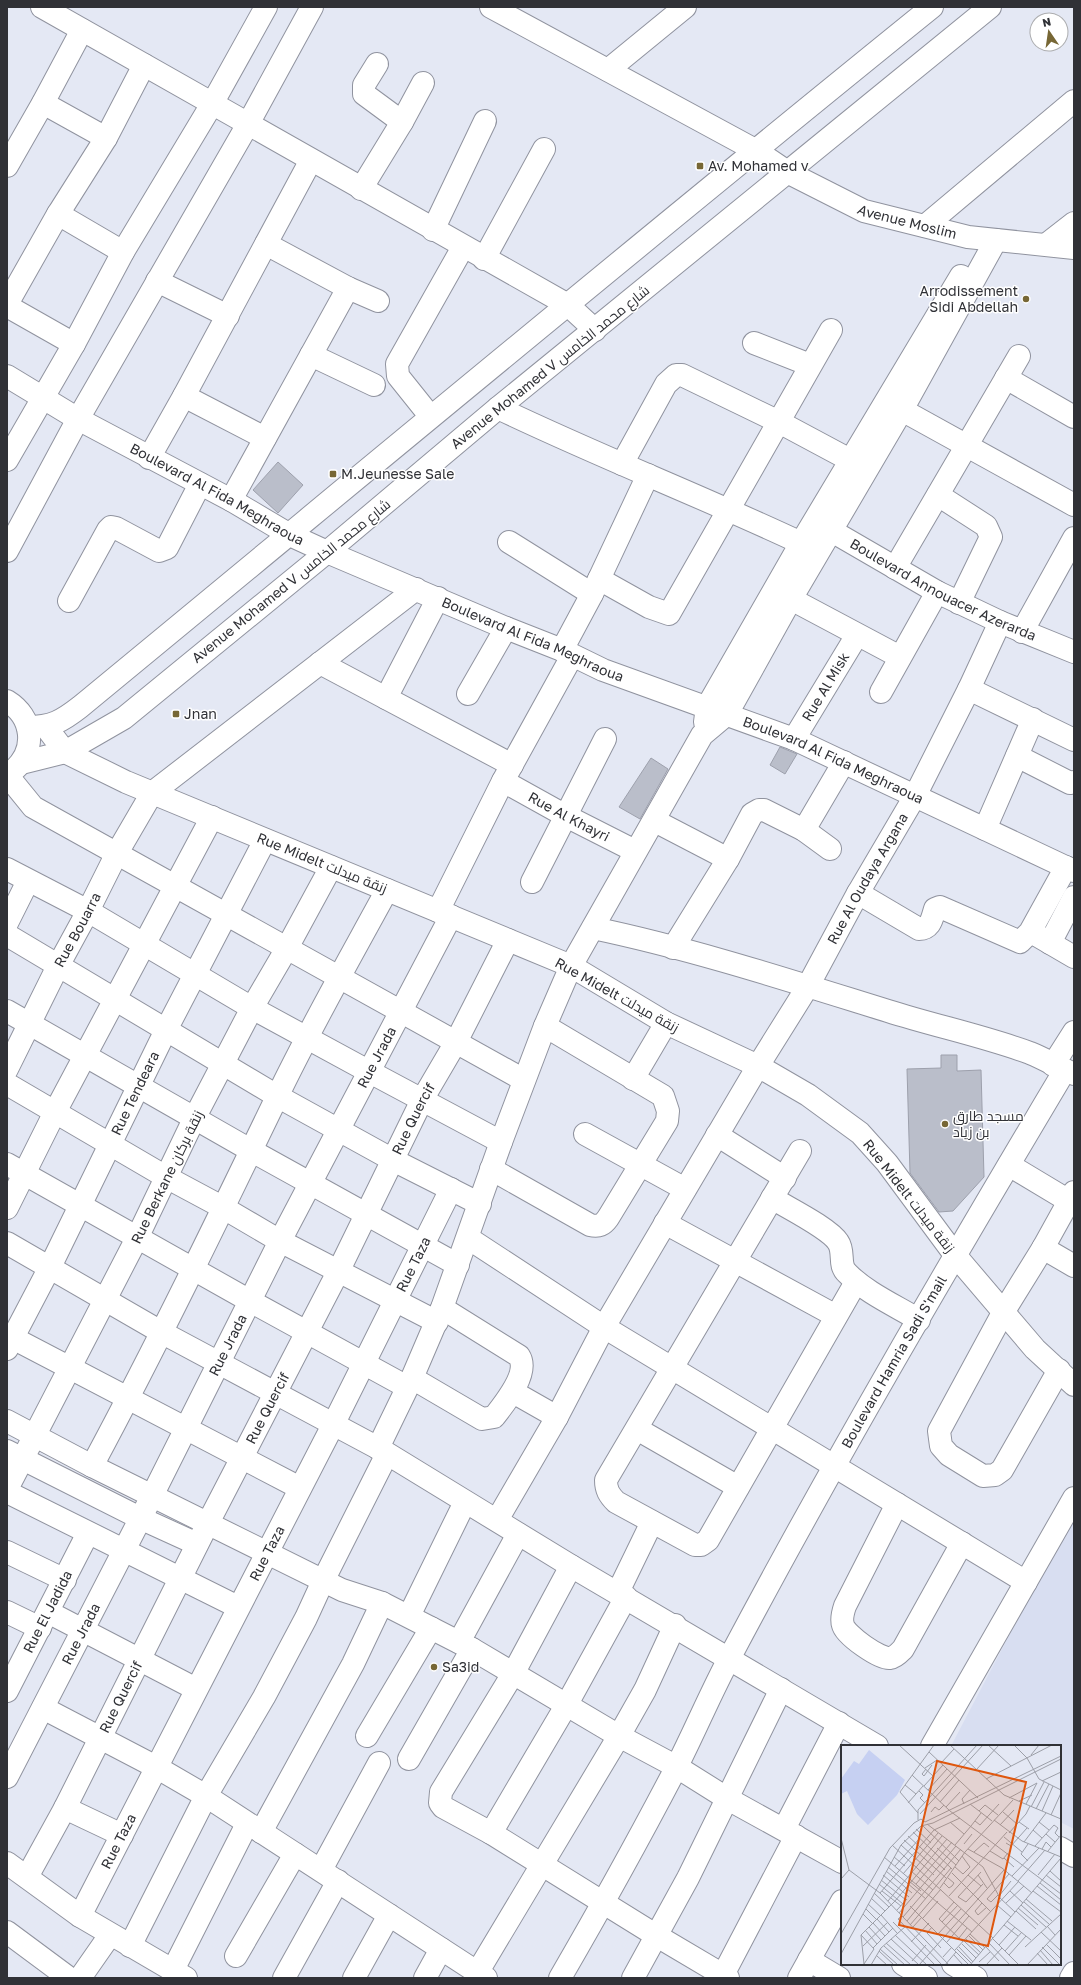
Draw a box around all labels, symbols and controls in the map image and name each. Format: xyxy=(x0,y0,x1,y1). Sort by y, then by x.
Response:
north arrow xyxy=(1029,12,1069,52)
text: N xyxy=(1041,14,1052,29)
place label: Av. Mohamed v xyxy=(708,157,809,174)
marker: Av. Mohamed v xyxy=(695,161,705,171)
street label: Avenue Moslim xyxy=(855,200,959,242)
street label: Avenue Mohamed V شارع محمد الخامس xyxy=(447,281,653,453)
place label: Arrodissement Sidi Abdellah xyxy=(920,282,1018,315)
marker: Arrodissement Sidi Abdellah xyxy=(1021,294,1031,304)
street label: Boulevard Al Fida Meghraoua xyxy=(127,439,307,548)
place label: M.Jeunesse Sale xyxy=(341,465,454,482)
marker: M.Jeunesse Sale xyxy=(328,469,338,479)
street label: Avenue Mohamed V شارع محمد الخامس xyxy=(188,495,394,667)
street label: Boulevard Annouacer Azerarda xyxy=(847,534,1039,644)
street label: Boulevard Al Fida Meghraoua xyxy=(439,593,626,685)
street label: Rue Al Misk xyxy=(798,649,853,724)
place label: Jnan xyxy=(184,705,217,722)
marker: Jnan xyxy=(171,709,181,719)
street label: Boulevard Al Fida Meghraoua xyxy=(741,712,926,807)
street label: Rue Al Khayri xyxy=(526,788,613,845)
street label: Rue Al Oudaya Argana xyxy=(823,810,911,947)
street label: Rue Midelt زنقة ميدلت xyxy=(255,829,390,896)
street label: Rue Bouarra xyxy=(50,889,104,970)
street label: Rue Midelt زنقة ميدلت xyxy=(552,953,682,1036)
street label: Rue Jrada xyxy=(353,1024,399,1091)
street label: Rue Tendeara xyxy=(107,1048,162,1138)
street label: Rue Quercif xyxy=(388,1080,438,1157)
street label: Rue Berkane زنقة بركان xyxy=(127,1107,206,1246)
place label: مسجد طارق بن زياد xyxy=(953,1107,1024,1140)
marker: مسجد طارق بن زياد xyxy=(940,1119,950,1129)
street label: Rue Midelt زنقة ميدلت xyxy=(860,1136,959,1256)
street label: Rue Taza xyxy=(392,1234,434,1295)
street label: Boulevard Hamria Sadi S'mail xyxy=(837,1272,950,1451)
street label: Rue Jrada xyxy=(205,1311,250,1379)
street label: Rue Quercif xyxy=(242,1369,293,1447)
street label: Rue Taza xyxy=(245,1523,288,1584)
street label: Rue El Jadida xyxy=(19,1567,75,1656)
street label: Rue Jrada xyxy=(57,1600,103,1667)
street label: Rue Quercif xyxy=(95,1658,145,1736)
place label: Sa3id xyxy=(442,1658,479,1675)
marker: Sa3id xyxy=(429,1662,439,1672)
inset map xyxy=(841,1745,1061,1965)
street label: Rue Taza xyxy=(97,1811,139,1872)

